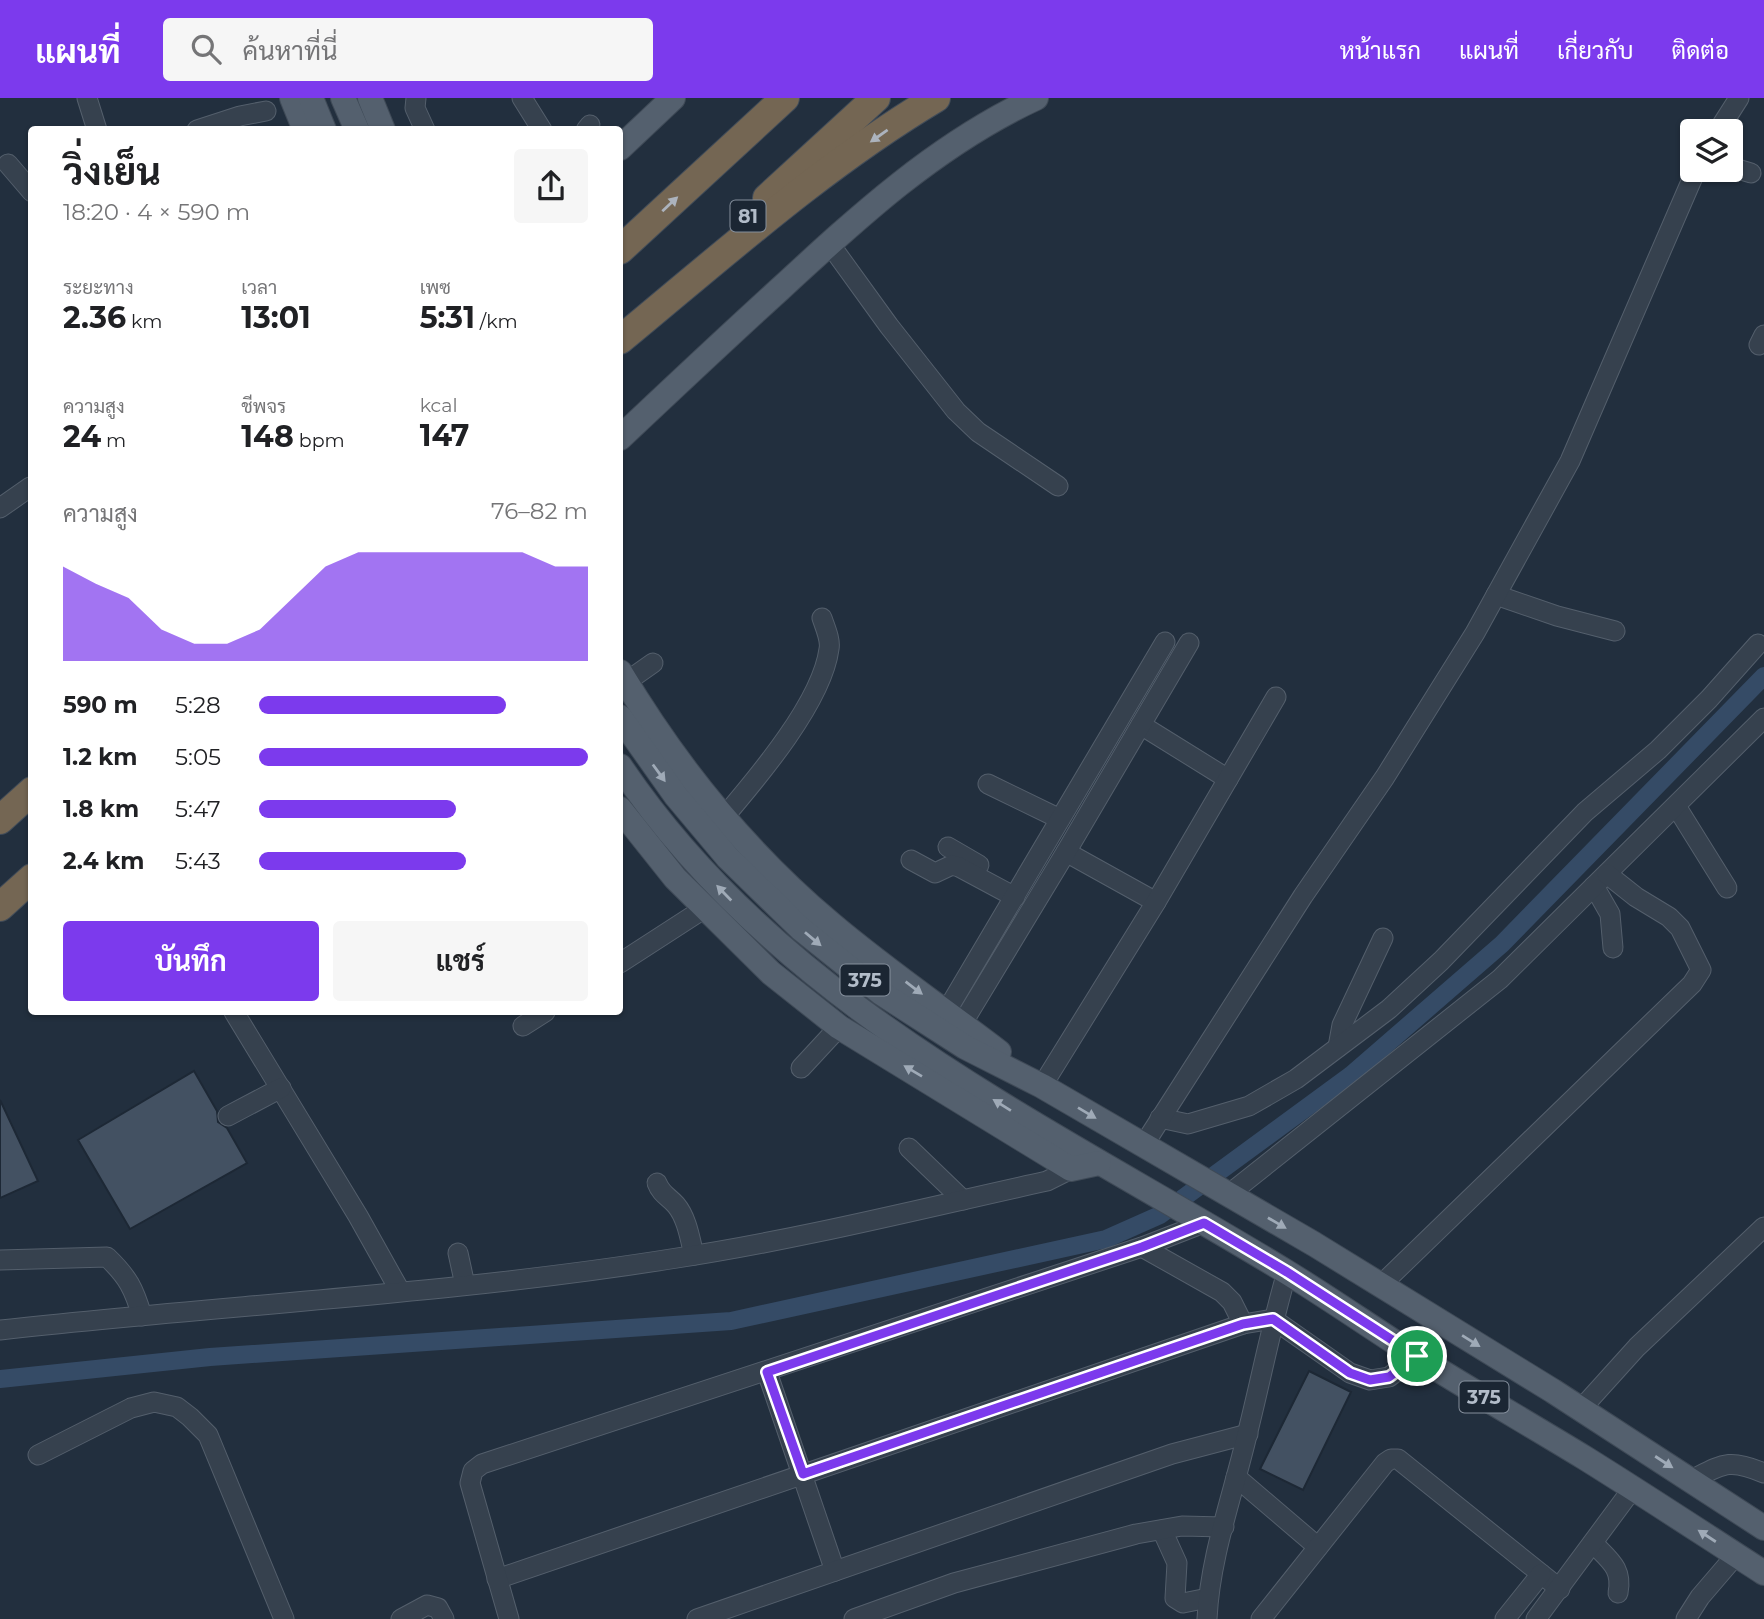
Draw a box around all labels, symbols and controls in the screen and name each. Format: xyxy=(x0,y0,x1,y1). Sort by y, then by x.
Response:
search box xyxy=(163,18,653,81)
icon: search xyxy=(187,30,225,68)
text: แผนที่ xyxy=(35,31,121,71)
text: ค้นหาที่นี่ xyxy=(243,35,338,67)
text: หน้าแรก xyxy=(1340,36,1421,65)
text: แผนที่ xyxy=(1459,36,1519,65)
text: เกี่ยวกับ xyxy=(1557,36,1634,65)
text: ติดต่อ xyxy=(1672,36,1729,65)
map controls xyxy=(1680,119,1743,182)
button: layers xyxy=(1680,119,1743,182)
one-way arrow xyxy=(870,129,888,143)
text: วิ่งเย็น xyxy=(63,148,161,195)
button: share xyxy=(514,149,588,223)
one-way arrow xyxy=(661,196,679,212)
text: 18:20 · 4 × 590 m xyxy=(63,198,250,226)
road number: 81 xyxy=(730,200,766,232)
text: ระยะทาง xyxy=(63,276,134,299)
text: เวลา xyxy=(241,276,277,299)
text: เพซ xyxy=(420,276,451,299)
text: 2.36 xyxy=(63,299,126,336)
text: 13:01 xyxy=(241,299,311,336)
text: 5:31 xyxy=(420,299,475,336)
text: km xyxy=(126,310,162,333)
text: /km xyxy=(475,310,518,333)
text: kcal xyxy=(420,394,458,417)
text: ความสูง xyxy=(63,395,125,418)
text: ชีพจร xyxy=(241,395,286,418)
text: 147 xyxy=(420,417,469,454)
text: 24 xyxy=(63,418,101,455)
text: 148 xyxy=(241,418,294,455)
text: m xyxy=(101,429,126,452)
text: bpm xyxy=(294,429,345,452)
text: 76–82 m xyxy=(491,497,588,525)
text: ความสูง xyxy=(63,500,138,528)
text: 590 m xyxy=(63,691,138,719)
text: 5:28 xyxy=(175,691,221,719)
text: 1.2 km xyxy=(63,743,137,771)
text: 5:05 xyxy=(175,743,221,771)
one-way arrow xyxy=(651,764,665,782)
text: 1.8 km xyxy=(63,795,139,823)
text: 5:47 xyxy=(175,795,221,823)
text: 2.4 km xyxy=(63,847,144,875)
text: 5:43 xyxy=(175,847,221,875)
one-way arrow xyxy=(716,885,733,902)
button: บันทึก xyxy=(63,921,319,1001)
button: แชร์ xyxy=(333,921,588,1001)
one-way arrow xyxy=(804,932,822,947)
road number: 375 xyxy=(840,964,890,996)
one-way arrow xyxy=(905,981,923,995)
one-way arrow xyxy=(903,1065,922,1078)
one-way arrow xyxy=(992,1098,1011,1111)
one-way arrow xyxy=(1078,1107,1097,1119)
one-way arrow xyxy=(1267,1217,1286,1229)
pin xyxy=(1387,1326,1447,1386)
one-way arrow xyxy=(1462,1334,1481,1347)
icon: arrive xyxy=(1398,1337,1436,1375)
road number: 375 xyxy=(1460,1382,1508,1413)
one-way arrow xyxy=(1654,1455,1673,1468)
one-way arrow xyxy=(1697,1530,1716,1543)

